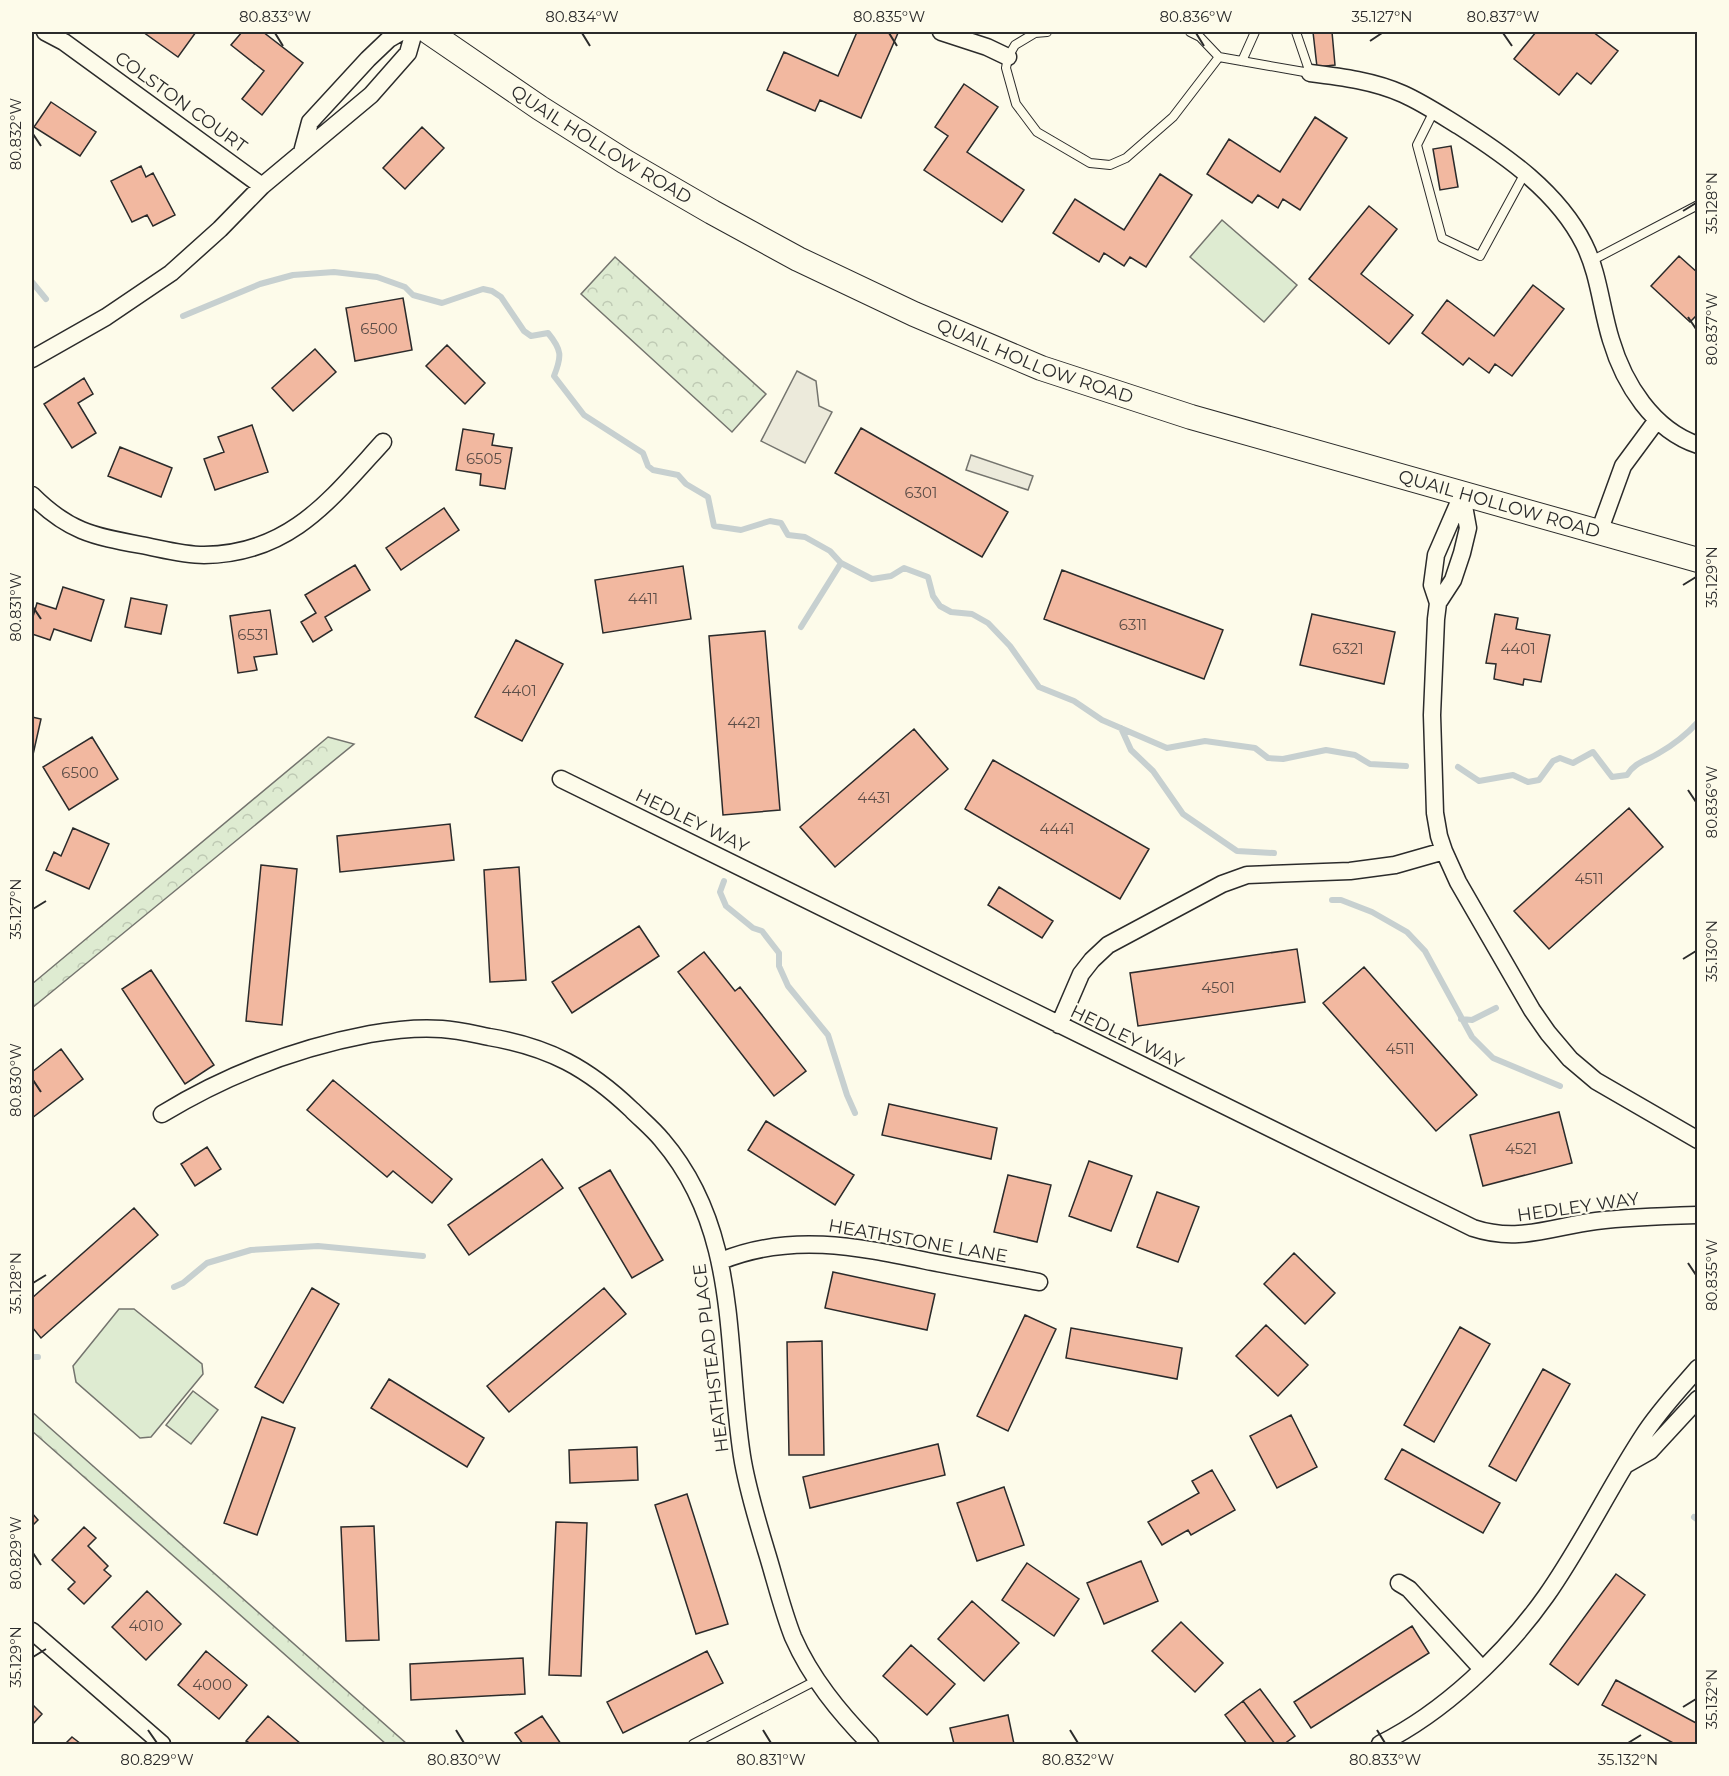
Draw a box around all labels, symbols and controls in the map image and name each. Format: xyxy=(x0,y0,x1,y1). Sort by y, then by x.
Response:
text: 80.833°W xyxy=(239,7,311,26)
text: 80.834°W xyxy=(545,7,619,26)
text: 80.835°W xyxy=(853,7,925,26)
text: 80.836°W xyxy=(1160,7,1233,26)
text: 35.127°N xyxy=(1351,7,1413,26)
text: 80.837°W xyxy=(1467,7,1540,26)
street label: COLSTON COURT xyxy=(111,47,252,158)
street label: QUAIL HOLLOW ROAD xyxy=(507,80,696,209)
text: 80.832°W xyxy=(6,97,25,170)
text: 35.128°N xyxy=(1702,172,1721,234)
text: 80.837°W xyxy=(1702,292,1721,365)
street label: QUAIL HOLLOW ROAD xyxy=(933,314,1136,408)
house number: 6500 xyxy=(360,319,398,338)
house number: 6505 xyxy=(466,449,502,468)
street label: QUAIL HOLLOW ROAD xyxy=(1396,465,1603,543)
house number: 6301 xyxy=(905,483,937,502)
text: 35.129°N xyxy=(1702,546,1721,608)
text: 80.831°W xyxy=(6,572,25,642)
house number: 4411 xyxy=(628,589,658,608)
house number: 6311 xyxy=(1119,615,1147,634)
house number: 6531 xyxy=(237,625,269,644)
house number: 6321 xyxy=(1332,639,1364,658)
house number: 4401 xyxy=(1500,639,1536,658)
house number: 4401 xyxy=(501,681,537,700)
house number: 4421 xyxy=(727,713,761,732)
house number: 6500 xyxy=(61,763,99,782)
text: 80.836°W xyxy=(1702,765,1721,838)
street label: HEDLEY WAY xyxy=(632,784,753,858)
house number: 4431 xyxy=(857,788,891,807)
house number: 4441 xyxy=(1040,819,1074,838)
house number: 4511 xyxy=(1574,869,1604,888)
text: 35.127°N xyxy=(6,878,25,940)
text: 35.130°N xyxy=(1702,920,1721,982)
house number: 4501 xyxy=(1201,978,1235,997)
street label: HEDLEY WAY xyxy=(1067,1000,1188,1074)
house number: 4511 xyxy=(1385,1039,1415,1058)
text: 80.830°W xyxy=(6,1043,25,1117)
house number: 4521 xyxy=(1505,1139,1537,1158)
street label: HEDLEY WAY xyxy=(1516,1187,1641,1226)
street label: HEATHSTONE LANE xyxy=(827,1214,1009,1268)
text: 80.835°W xyxy=(1702,1239,1721,1311)
text: 35.128°N xyxy=(6,1252,25,1314)
street label: HEATHSTEAD PLACE xyxy=(688,1262,734,1454)
text: 80.829°W xyxy=(6,1516,25,1590)
house number: 4010 xyxy=(128,1616,164,1635)
text: 35.129°N xyxy=(6,1626,25,1688)
text: 35.132°N xyxy=(1702,1669,1721,1729)
house number: 4000 xyxy=(192,1675,232,1694)
text: 80.829°W xyxy=(120,1750,194,1769)
text: 80.830°W xyxy=(427,1750,501,1769)
text: 80.831°W xyxy=(736,1750,806,1769)
text: 80.832°W xyxy=(1042,1750,1115,1769)
text: 80.833°W xyxy=(1349,1750,1421,1769)
text: 35.132°N xyxy=(1598,1750,1658,1769)

